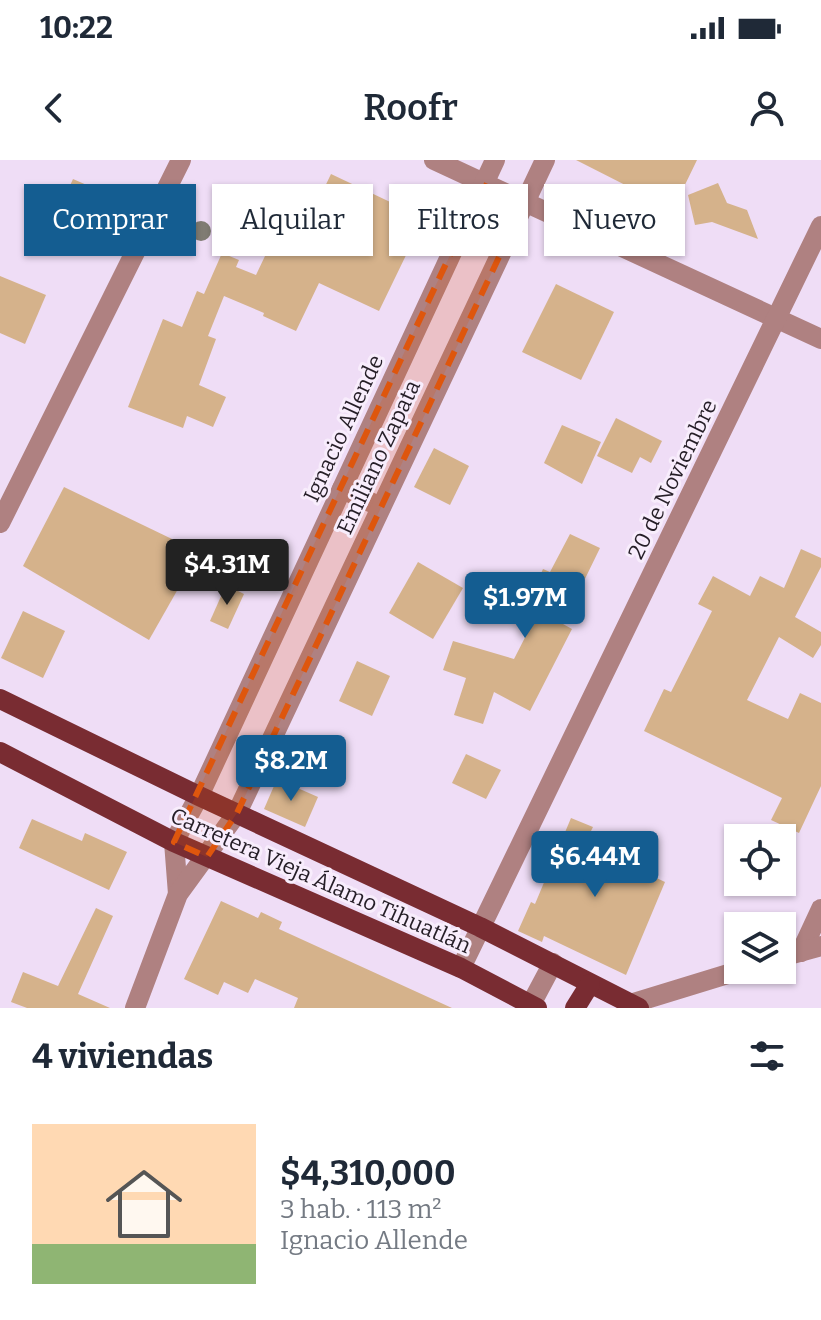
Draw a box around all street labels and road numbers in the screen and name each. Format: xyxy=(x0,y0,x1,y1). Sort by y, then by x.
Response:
street label: Ignacio Allende xyxy=(298,350,389,506)
street label: Emiliano Zapata xyxy=(331,376,426,539)
street label: 20 de Noviembre xyxy=(622,395,723,563)
street label: Carretera Vieja Álamo Tihuatlán xyxy=(166,802,475,959)

